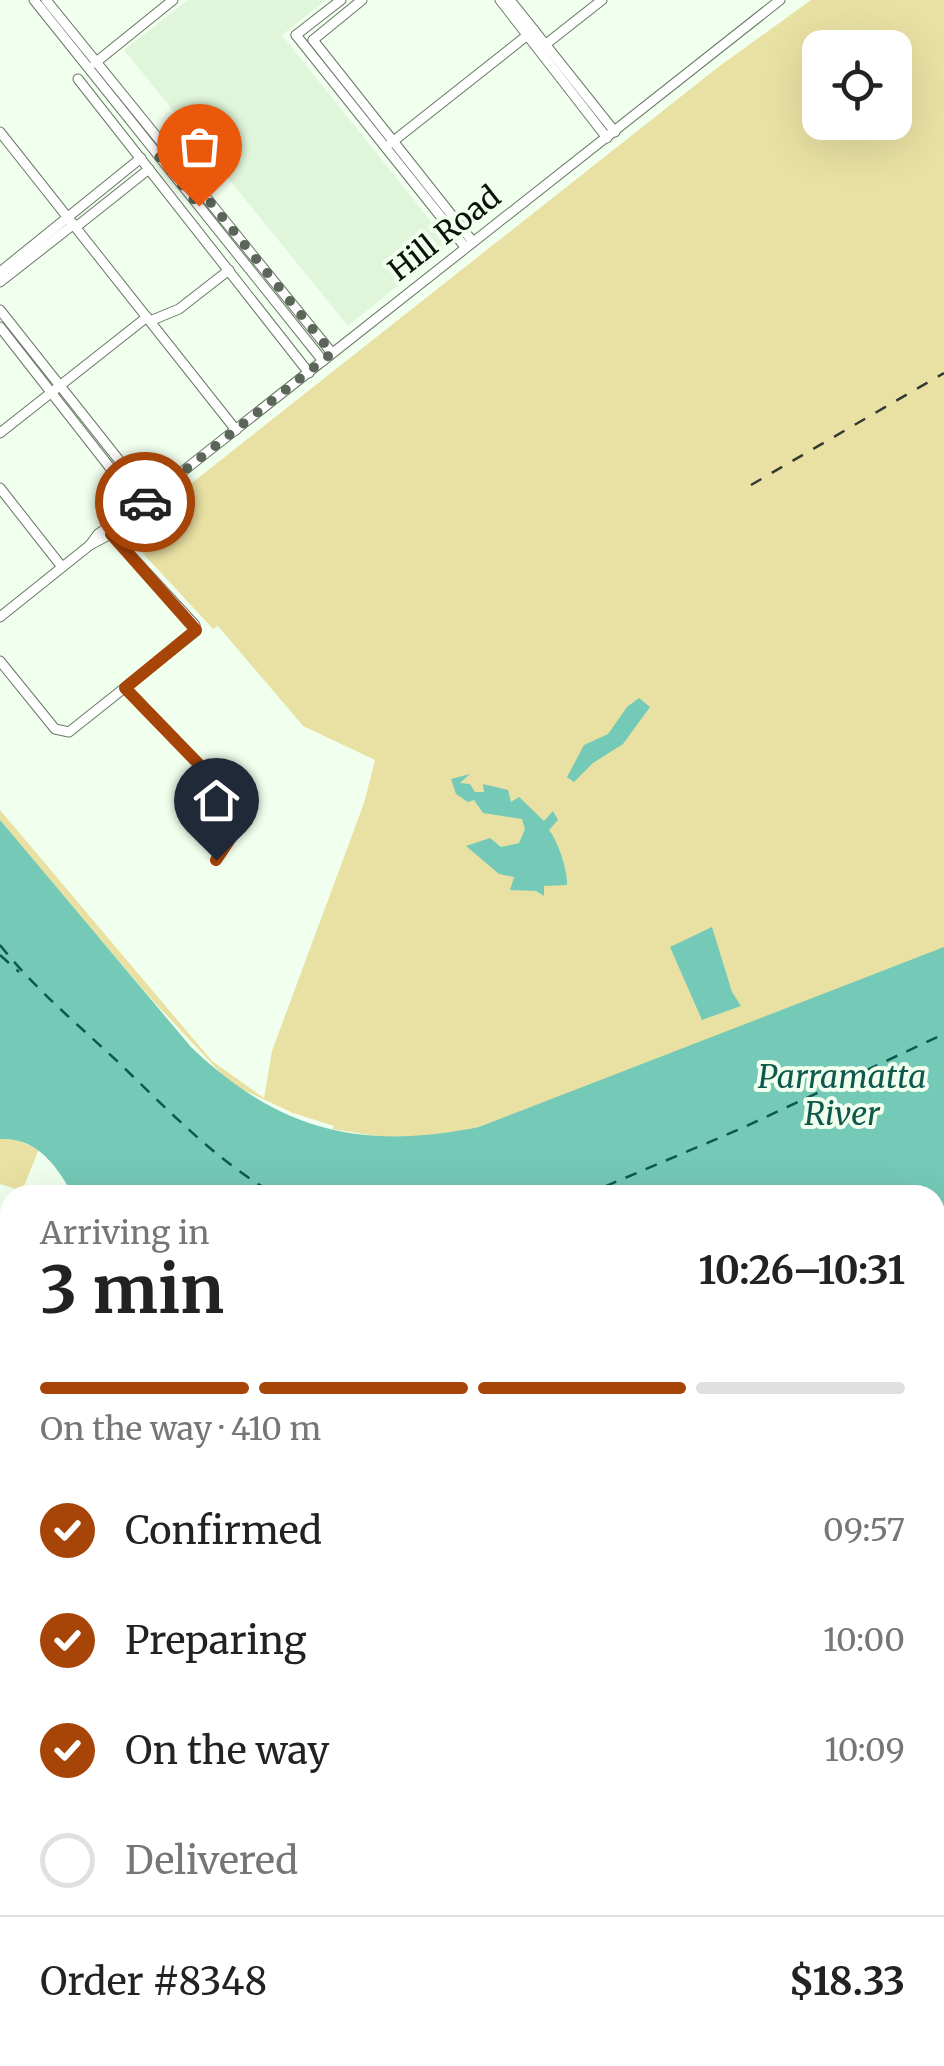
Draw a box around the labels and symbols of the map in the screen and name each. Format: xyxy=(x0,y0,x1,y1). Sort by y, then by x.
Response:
pin xyxy=(157,104,242,207)
street label: Hill Road xyxy=(380,177,508,289)
courier xyxy=(95,452,195,552)
pin xyxy=(174,758,259,861)
water label: Parramatta River xyxy=(758,1057,926,1134)

